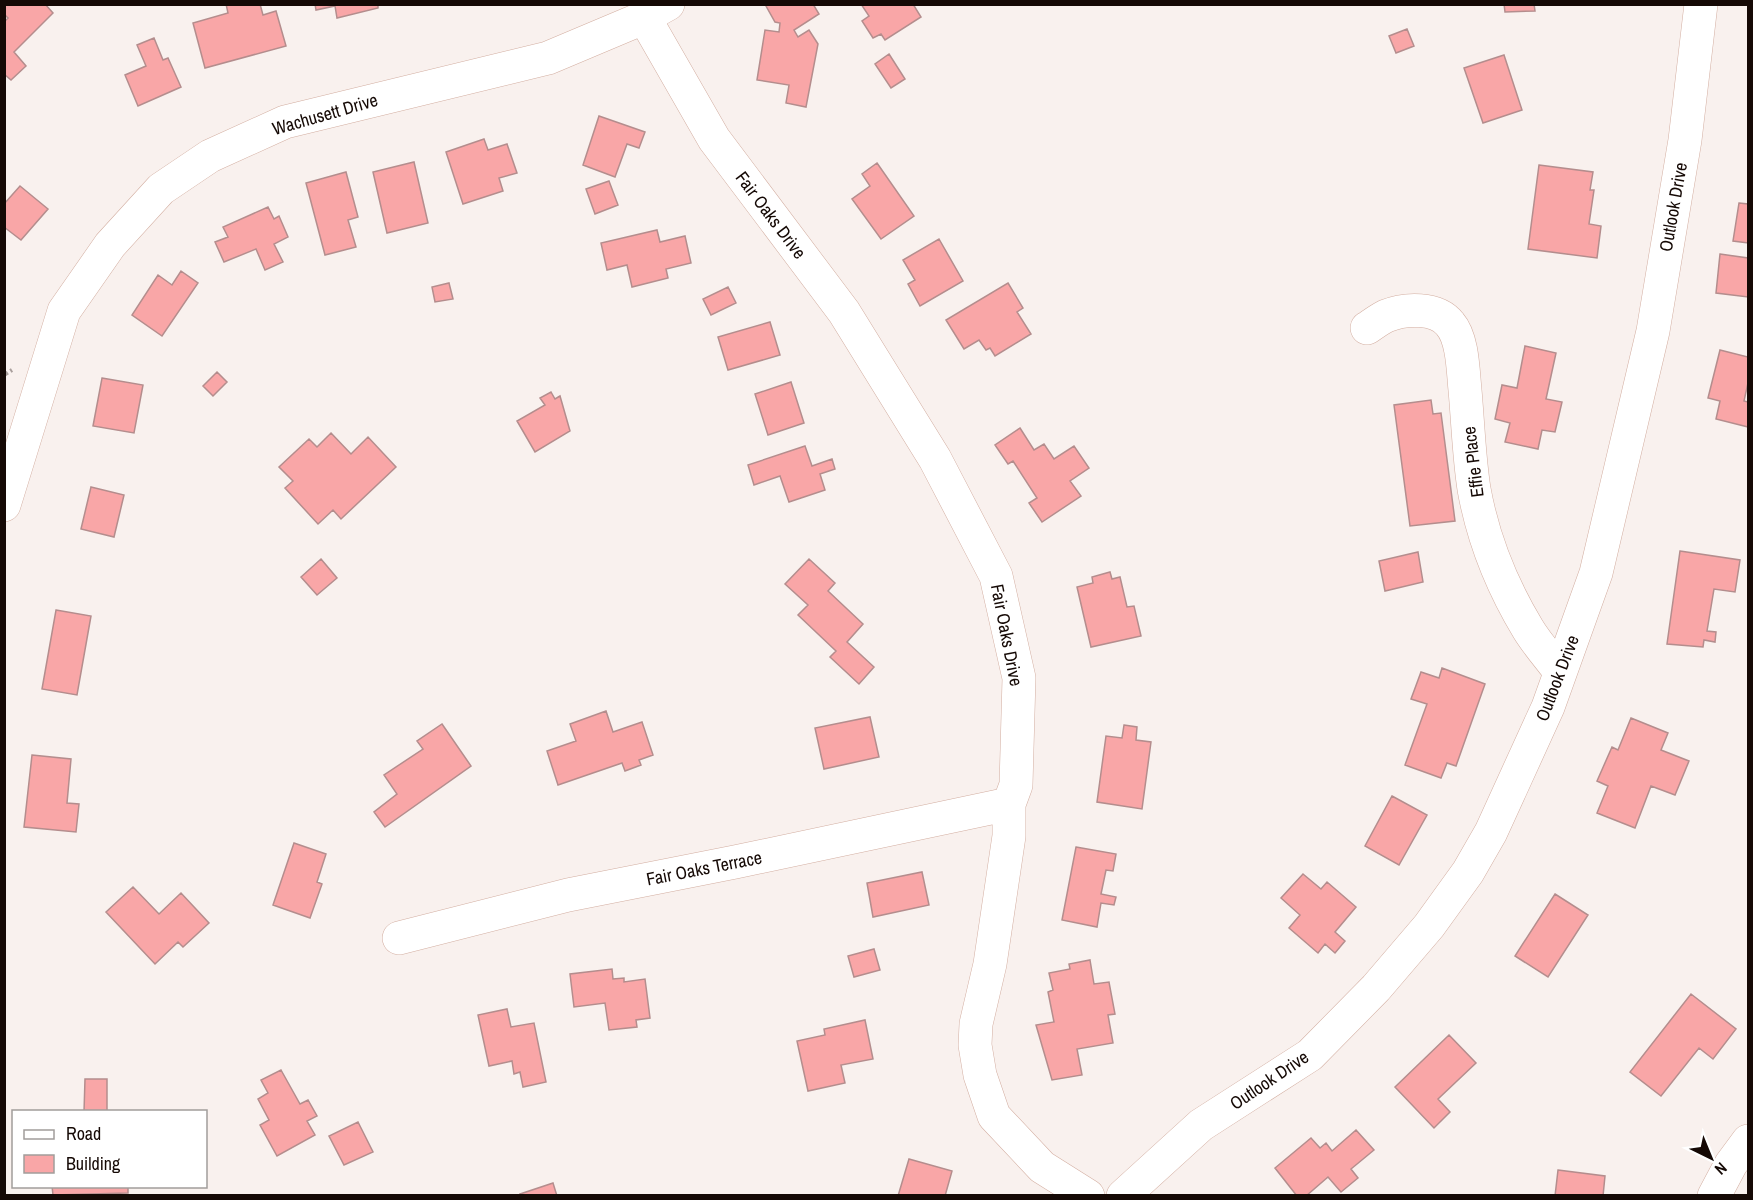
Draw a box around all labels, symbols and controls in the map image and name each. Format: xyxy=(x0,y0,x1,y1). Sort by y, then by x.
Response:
street label: Wachusett Drive xyxy=(269,87,381,141)
street label: Outlook Drive xyxy=(1653,160,1693,254)
street label: Fair Oaks Drive xyxy=(730,166,812,264)
street label: Effie Place xyxy=(1456,425,1490,499)
street label: Fair Oaks Drive xyxy=(985,582,1029,688)
street label: Outlook Drive xyxy=(1529,631,1585,725)
street label: Fair Oaks Terrace xyxy=(644,845,764,891)
street label: Outlook Drive xyxy=(1225,1044,1313,1116)
legend xyxy=(12,1110,207,1188)
text: Road xyxy=(66,1121,101,1146)
north arrow xyxy=(1681,1128,1741,1188)
text: Building xyxy=(66,1151,121,1176)
text: N xyxy=(1710,1158,1732,1180)

